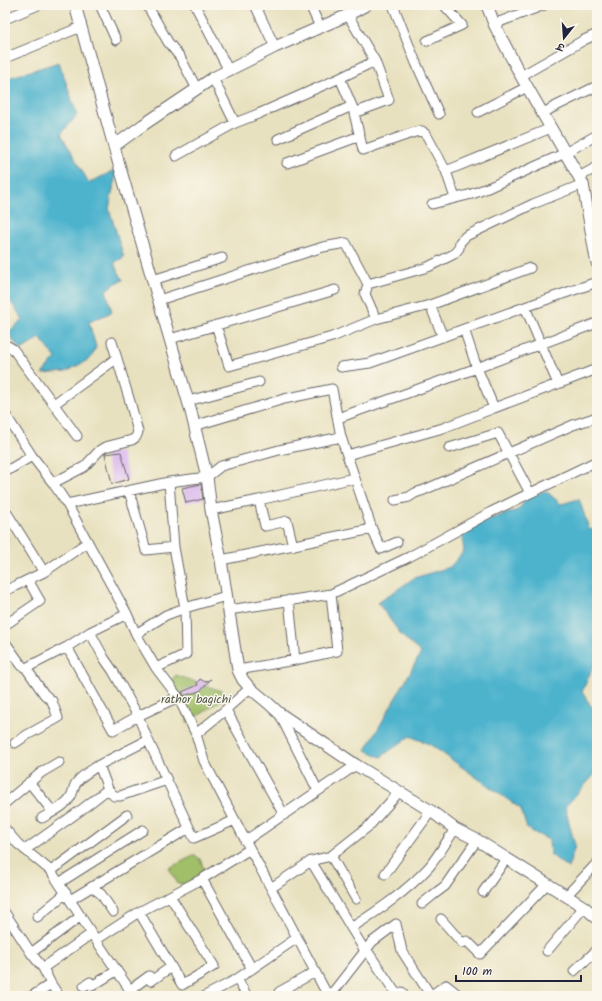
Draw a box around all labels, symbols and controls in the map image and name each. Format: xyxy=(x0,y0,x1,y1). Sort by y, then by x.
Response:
north arrow xyxy=(544,18,584,58)
text: उ xyxy=(553,36,567,56)
park label: rathor bagichi xyxy=(161,690,232,709)
scale bar xyxy=(456,957,581,983)
text: 100 m xyxy=(462,962,493,981)

